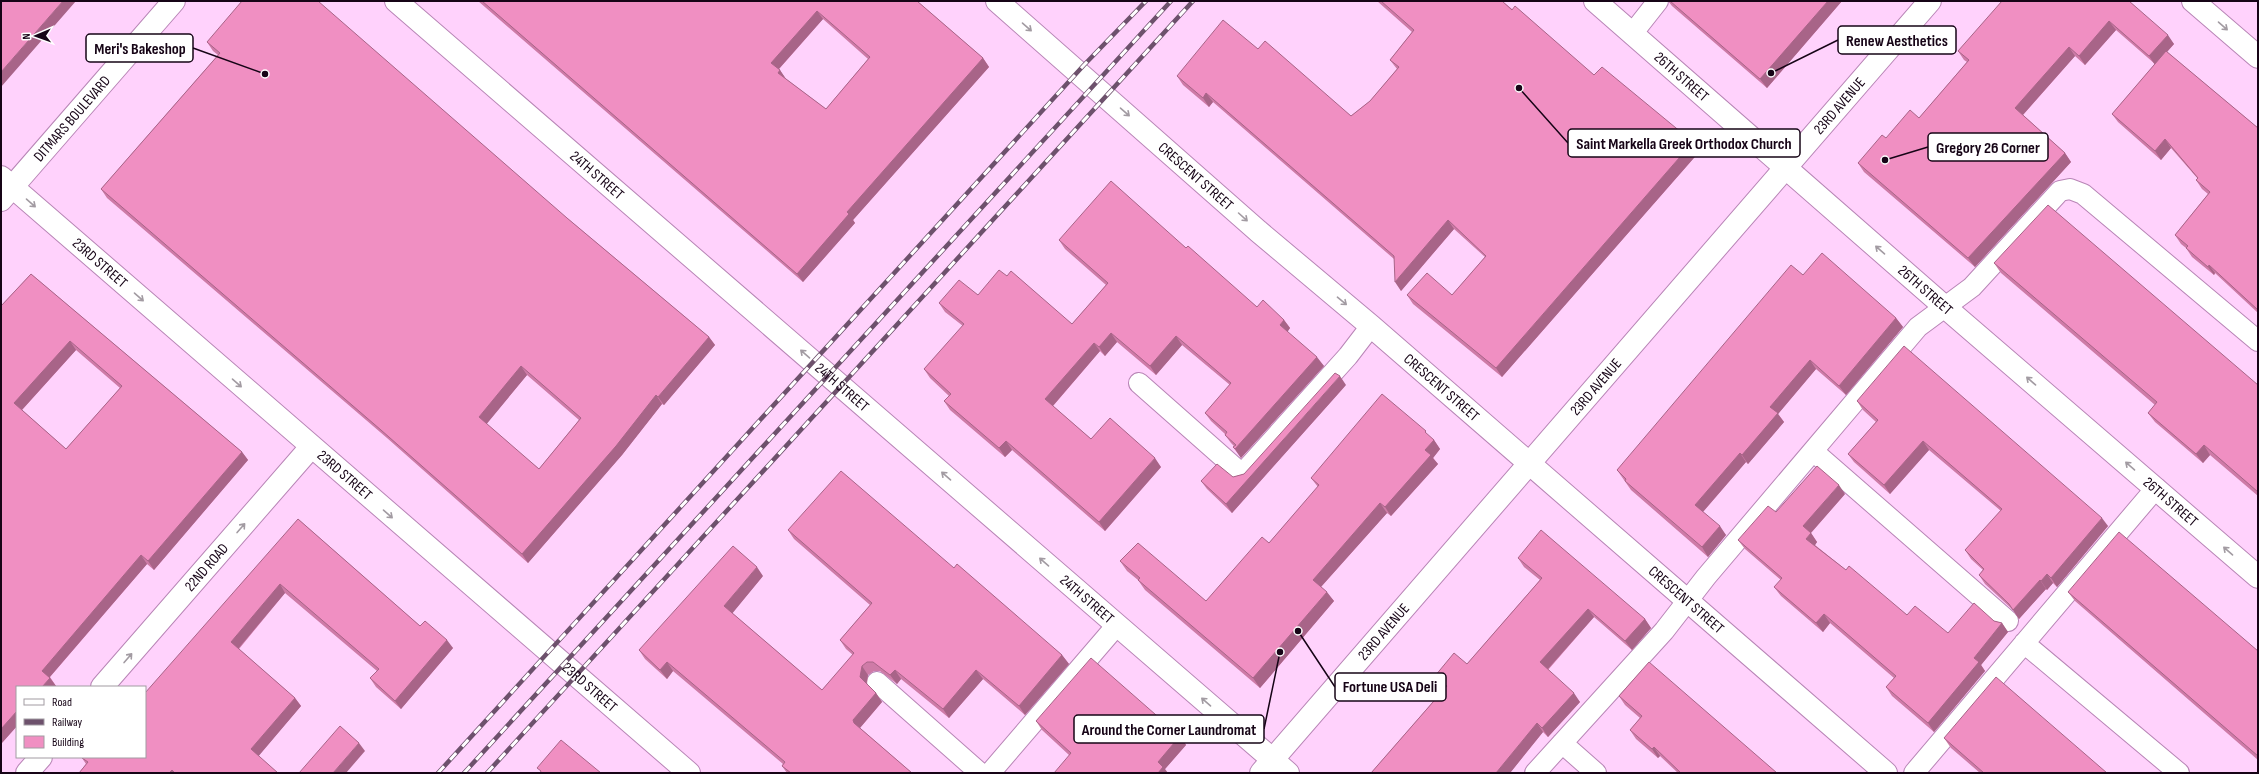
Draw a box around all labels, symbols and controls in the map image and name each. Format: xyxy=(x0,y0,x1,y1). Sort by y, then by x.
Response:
north arrow xyxy=(16,16,56,56)
one-way arrow xyxy=(1022,22,1032,31)
one-way arrow xyxy=(2217,22,2228,31)
callout: Renew Aesthetics xyxy=(1838,26,1956,54)
text: Renew Aesthetics xyxy=(1846,32,1948,51)
text: N xyxy=(20,33,33,39)
callout: Meri's Bakeshop xyxy=(86,34,193,62)
text: Meri's Bakeshop xyxy=(94,40,186,59)
street label: 26TH STREET xyxy=(1650,48,1713,106)
street label: DITMARS BOULEVARD xyxy=(30,72,115,166)
street label: 23RD AVENUE xyxy=(1810,74,1870,138)
one-way arrow xyxy=(1120,107,1130,117)
callout: Saint Markella Greek Orthodox Church xyxy=(1568,129,1800,157)
callout: Gregory 26 Corner xyxy=(1928,133,2048,161)
text: Saint Markella Greek Orthodox Church xyxy=(1576,135,1792,154)
street label: CRESCENT STREET xyxy=(1154,138,1237,215)
text: Gregory 26 Corner xyxy=(1936,139,2040,158)
street label: 24TH STREET xyxy=(566,147,628,204)
one-way arrow xyxy=(25,198,36,207)
one-way arrow xyxy=(1238,213,1248,222)
street label: 23RD STREET xyxy=(68,234,131,292)
one-way arrow xyxy=(1875,246,1886,255)
street label: 26TH STREET xyxy=(1894,261,1956,319)
one-way arrow xyxy=(134,293,144,302)
one-way arrow xyxy=(1336,297,1347,306)
one-way arrow xyxy=(800,350,811,359)
street label: CRESCENT STREET xyxy=(1399,350,1483,426)
street label: 23RD AVENUE xyxy=(1566,355,1626,420)
street label: 24TH STREET xyxy=(811,359,873,416)
one-way arrow xyxy=(2026,377,2037,386)
one-way arrow xyxy=(232,378,242,387)
street label: 23RD STREET xyxy=(313,446,376,504)
one-way arrow xyxy=(2125,462,2135,471)
one-way arrow xyxy=(941,472,951,481)
street label: 26TH STREET xyxy=(2139,473,2202,531)
one-way arrow xyxy=(383,509,394,518)
one-way arrow xyxy=(236,523,245,533)
street label: 22ND ROAD xyxy=(181,539,233,595)
one-way arrow xyxy=(2224,547,2234,556)
one-way arrow xyxy=(1039,557,1049,566)
street label: CRESCENT STREET xyxy=(1644,562,1728,638)
street label: 24TH STREET xyxy=(1056,571,1118,628)
street label: 23RD AVENUE xyxy=(1354,600,1414,664)
one-way arrow xyxy=(123,652,132,663)
street label: 23RD STREET xyxy=(558,658,621,717)
callout: Fortune USA Deli xyxy=(1335,673,1446,701)
text: Fortune USA Deli xyxy=(1343,678,1437,697)
legend xyxy=(16,686,146,758)
text: Road xyxy=(52,695,72,710)
one-way arrow xyxy=(1200,697,1211,706)
text: Railway xyxy=(52,715,83,730)
callout: Around the Corner Laundromat xyxy=(1074,715,1264,743)
text: Around the Corner Laundromat xyxy=(1081,721,1256,740)
text: Building xyxy=(52,735,84,750)

